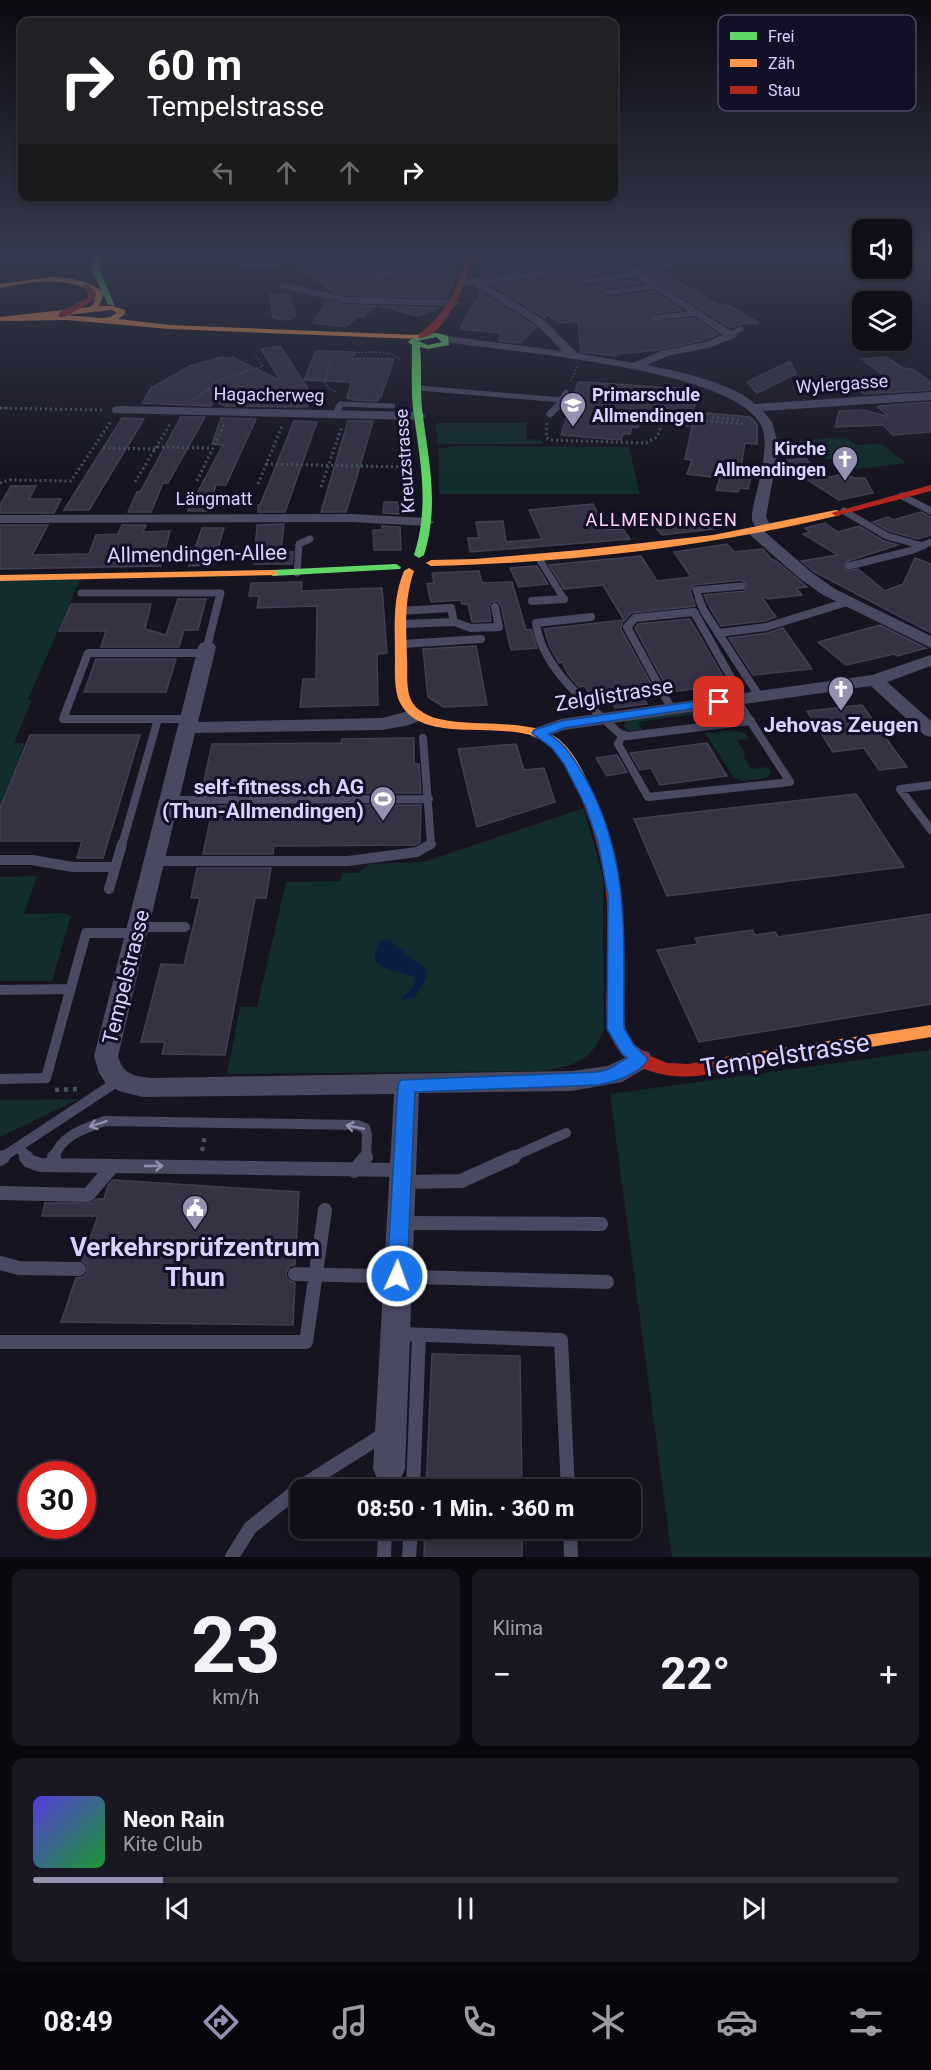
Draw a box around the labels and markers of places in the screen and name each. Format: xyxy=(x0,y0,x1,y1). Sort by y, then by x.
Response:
place label: Primarschule Allmendingen xyxy=(592,384,704,426)
school or university icon: Primarschule Allmendingen xyxy=(558,390,588,428)
place label: Kirche Allmendingen xyxy=(714,438,826,480)
church icon: Kirche Allmendingen xyxy=(830,444,860,482)
church icon: Jehovas Zeugen xyxy=(826,674,856,712)
pin xyxy=(693,676,744,727)
place label: Jehovas Zeugen xyxy=(764,713,919,737)
place label: self-fitness.ch AG (Thun-Allmendingen) xyxy=(162,775,364,823)
sports icon: self-fitness.ch AG (Thun-Allmendingen) xyxy=(368,784,398,822)
public building icon: Verkehrsprüfzentrum Thun xyxy=(180,1193,210,1231)
place label: Verkehrsprüfzentrum Thun xyxy=(70,1232,320,1292)

